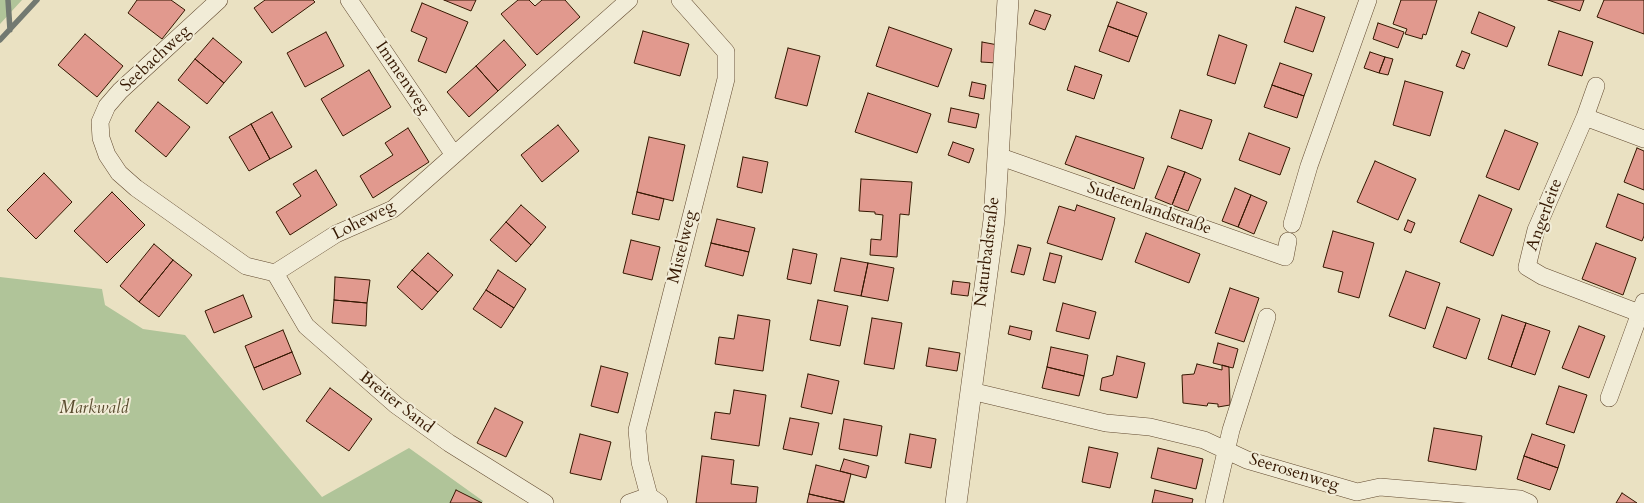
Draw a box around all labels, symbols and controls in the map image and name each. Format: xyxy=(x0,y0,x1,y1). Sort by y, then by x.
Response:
street label: Seebachweg xyxy=(117,21,195,97)
street label: Immenweg xyxy=(370,38,434,118)
street label: Angerleite xyxy=(1523,176,1567,254)
street label: Sudetenlandstraße xyxy=(1084,178,1214,240)
street label: Naturbadstraße xyxy=(971,196,1005,308)
street label: Loheweg xyxy=(329,197,399,245)
street label: Mistelweg xyxy=(664,208,702,286)
street label: Breiter Sand xyxy=(355,368,437,438)
park label: Markwald xyxy=(59,399,129,419)
street label: Seerosenweg xyxy=(1246,450,1342,496)

